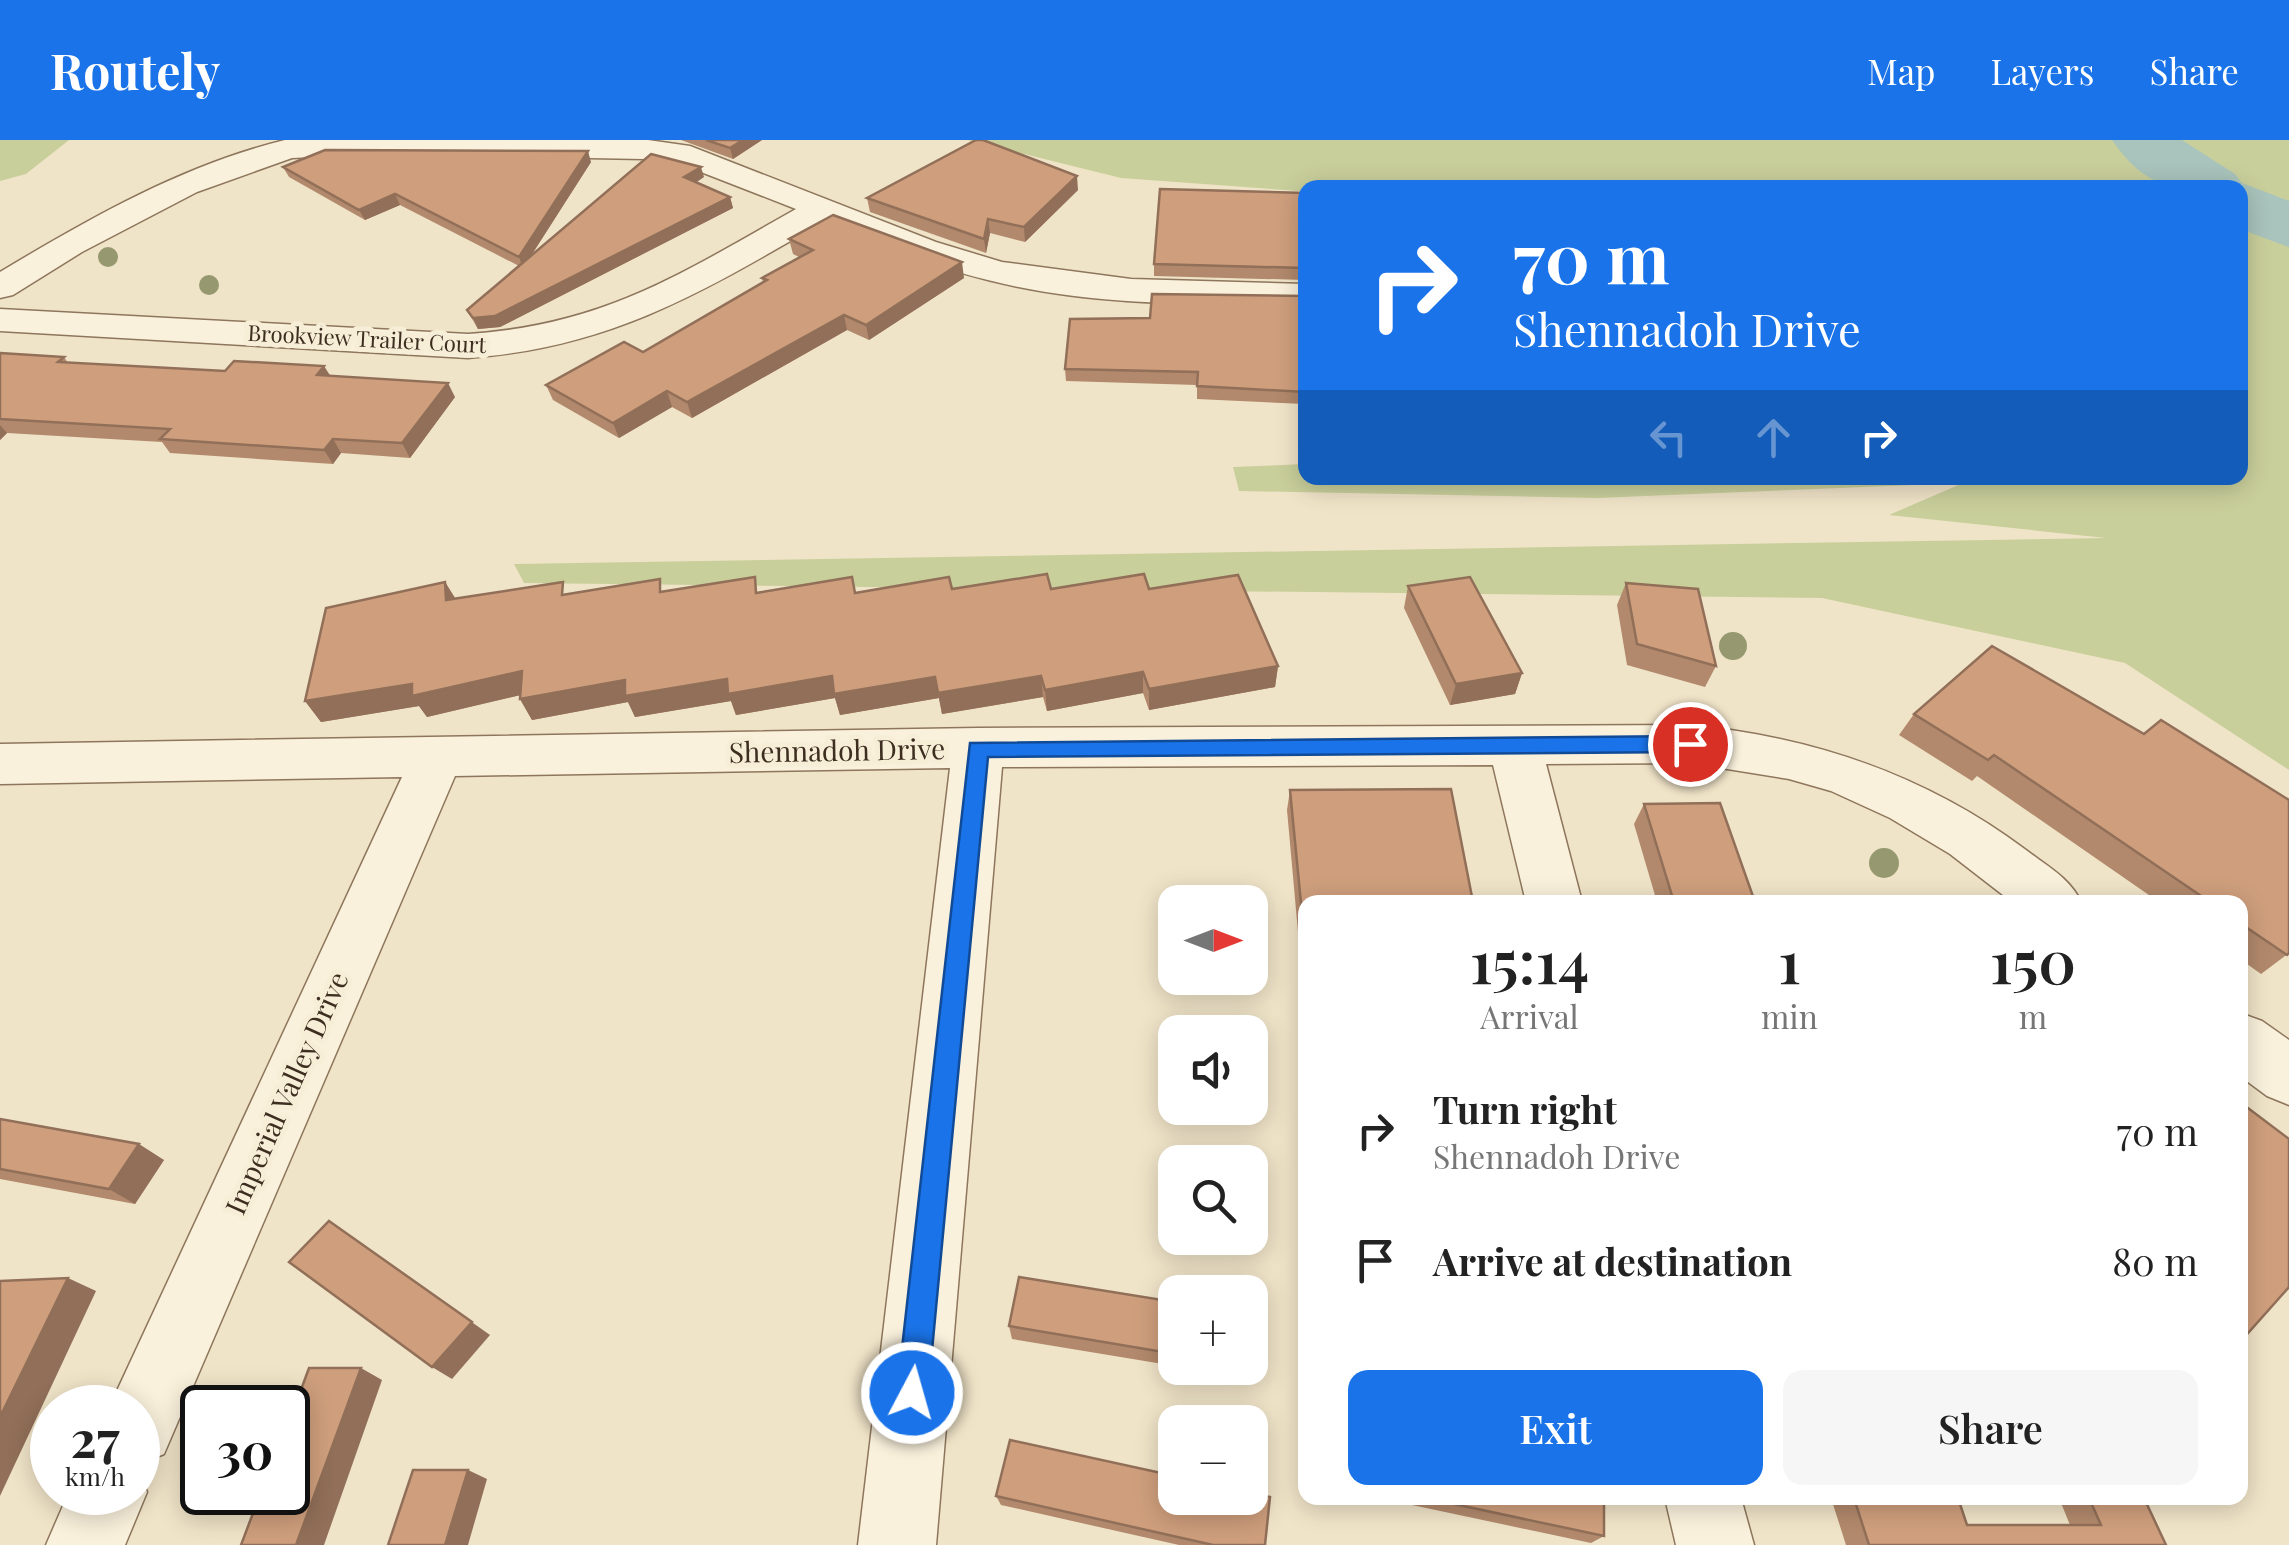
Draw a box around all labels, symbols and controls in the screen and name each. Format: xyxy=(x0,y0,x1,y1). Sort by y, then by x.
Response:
text: Routely xyxy=(50,38,220,102)
text: Map xyxy=(1867,47,1935,94)
text: Layers xyxy=(1990,47,2095,94)
text: Share xyxy=(2150,47,2239,94)
text: 70 m xyxy=(1513,208,1670,302)
icon: right xyxy=(1348,220,1478,350)
text: Shennadoh Drive xyxy=(1513,298,1861,358)
street label: Brookview Trailer Court xyxy=(247,317,488,359)
icon: left xyxy=(1641,410,1696,465)
icon: ahead xyxy=(1746,410,1801,465)
icon: right xyxy=(1851,410,1906,465)
pin xyxy=(1648,702,1733,787)
icon: arrive xyxy=(1663,717,1718,772)
street label: Shennadoh Drive xyxy=(728,729,945,770)
north arrow xyxy=(1158,885,1268,995)
map controls xyxy=(1158,885,1268,1515)
text: 15:14 xyxy=(1470,919,1589,999)
text: 1 xyxy=(1778,919,1801,999)
text: 150 xyxy=(1990,919,2076,999)
street label: Imperial Valley Drive xyxy=(215,965,356,1220)
text: Arrival xyxy=(1480,994,1579,1037)
text: min xyxy=(1761,994,1818,1037)
text: m xyxy=(2019,994,2047,1037)
button: sound xyxy=(1158,1015,1268,1125)
text: Turn right xyxy=(1433,1083,1617,1134)
icon: right xyxy=(1348,1103,1403,1158)
text: 70 m xyxy=(2117,1105,2198,1156)
text: Shennadoh Drive xyxy=(1433,1134,1680,1177)
button: search xyxy=(1158,1145,1268,1255)
icon: arrive xyxy=(1348,1233,1403,1288)
text: Arrive at destination xyxy=(1433,1235,1792,1286)
text: 80 m xyxy=(2112,1235,2198,1286)
button: + xyxy=(1158,1275,1268,1385)
position arrow xyxy=(860,1341,964,1445)
button: Exit xyxy=(1348,1370,1763,1485)
button: Share xyxy=(1783,1370,2198,1485)
speed limit sign: 30 xyxy=(180,1385,310,1515)
text: 27 xyxy=(71,1404,119,1471)
button: − xyxy=(1158,1405,1268,1515)
text: km/h xyxy=(65,1459,125,1492)

